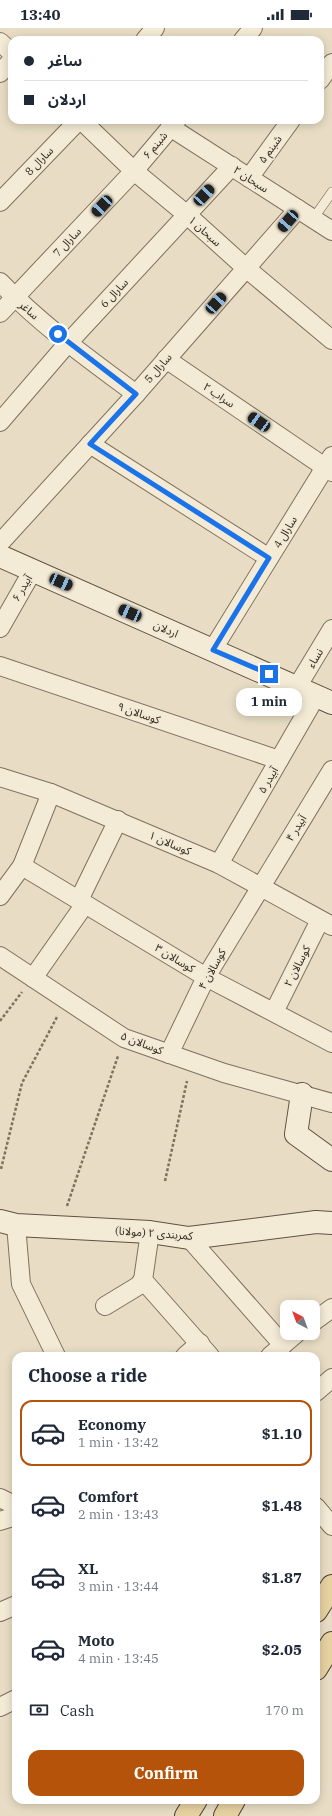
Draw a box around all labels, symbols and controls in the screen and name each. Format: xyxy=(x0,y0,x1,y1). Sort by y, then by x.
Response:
text: 13:40 xyxy=(20,5,61,24)
text: ساغر xyxy=(48,51,82,70)
text: اردلان xyxy=(48,90,86,109)
street label: شبنم ۶ xyxy=(140,128,172,163)
street label: شبنم ۵ xyxy=(255,132,287,167)
street label: سارال 8 xyxy=(22,143,56,178)
street label: سبحان ۲ xyxy=(231,163,271,196)
car xyxy=(191,182,217,208)
car xyxy=(89,193,115,219)
car xyxy=(276,208,300,234)
street label: سبحان ۱ xyxy=(186,213,224,250)
street label: سارال 7 xyxy=(50,224,84,260)
street label: سارال 6 xyxy=(97,275,131,311)
car xyxy=(204,290,228,316)
street label: ساغر xyxy=(15,297,42,323)
route start xyxy=(49,325,67,343)
street label: سارال 5 xyxy=(141,350,175,386)
street label: سراب ۲ xyxy=(200,379,238,411)
car xyxy=(246,410,272,434)
street label: سارال 4 xyxy=(270,513,300,551)
street label: آبیدر ۶ xyxy=(9,572,36,604)
car xyxy=(48,572,74,592)
car xyxy=(117,603,143,623)
street label: اردلان xyxy=(151,617,181,641)
street label: نساء xyxy=(304,646,326,670)
route end xyxy=(260,665,278,683)
callout: 1 min xyxy=(236,688,302,716)
text: 1 min xyxy=(251,693,287,710)
street label: کوسالان ۹ xyxy=(116,699,163,727)
street label: آبیدر ۵ xyxy=(255,764,282,796)
street label: آبیدر ۴ xyxy=(283,812,310,844)
street label: کوسالان ۱ xyxy=(147,828,194,858)
street label: کوسالان ۳ xyxy=(152,941,198,976)
street label: کوسالان ۲ xyxy=(281,943,314,989)
street label: کوسالان ۴ xyxy=(195,946,229,992)
street label: کوسالان ۵ xyxy=(119,1029,166,1058)
street label: کمربندی ۲ (مولانا) xyxy=(115,1223,194,1243)
north arrow xyxy=(280,1300,320,1340)
map controls xyxy=(280,1300,320,1340)
text: Choose a ride xyxy=(28,1364,147,1387)
icon: car xyxy=(30,1415,66,1451)
text: Economy xyxy=(78,1415,146,1434)
text: $1.10 xyxy=(262,1424,302,1443)
text: 1 min · 13:42 xyxy=(78,1434,159,1451)
icon: car xyxy=(30,1487,66,1523)
text: Comfort xyxy=(78,1487,138,1506)
text: $1.48 xyxy=(262,1496,302,1515)
text: 2 min · 13:43 xyxy=(78,1506,159,1523)
icon: car xyxy=(30,1559,66,1595)
text: XL xyxy=(78,1559,98,1578)
text: $1.87 xyxy=(262,1568,302,1587)
text: 3 min · 13:44 xyxy=(78,1578,159,1595)
icon: car xyxy=(30,1631,66,1667)
text: Moto xyxy=(78,1631,115,1650)
text: $2.05 xyxy=(262,1640,302,1659)
text: 4 min · 13:45 xyxy=(78,1650,159,1667)
icon: cash xyxy=(28,1699,50,1721)
text: Cash xyxy=(60,1701,94,1720)
text: 170 m xyxy=(265,1702,304,1719)
button: Confirm xyxy=(28,1750,304,1796)

